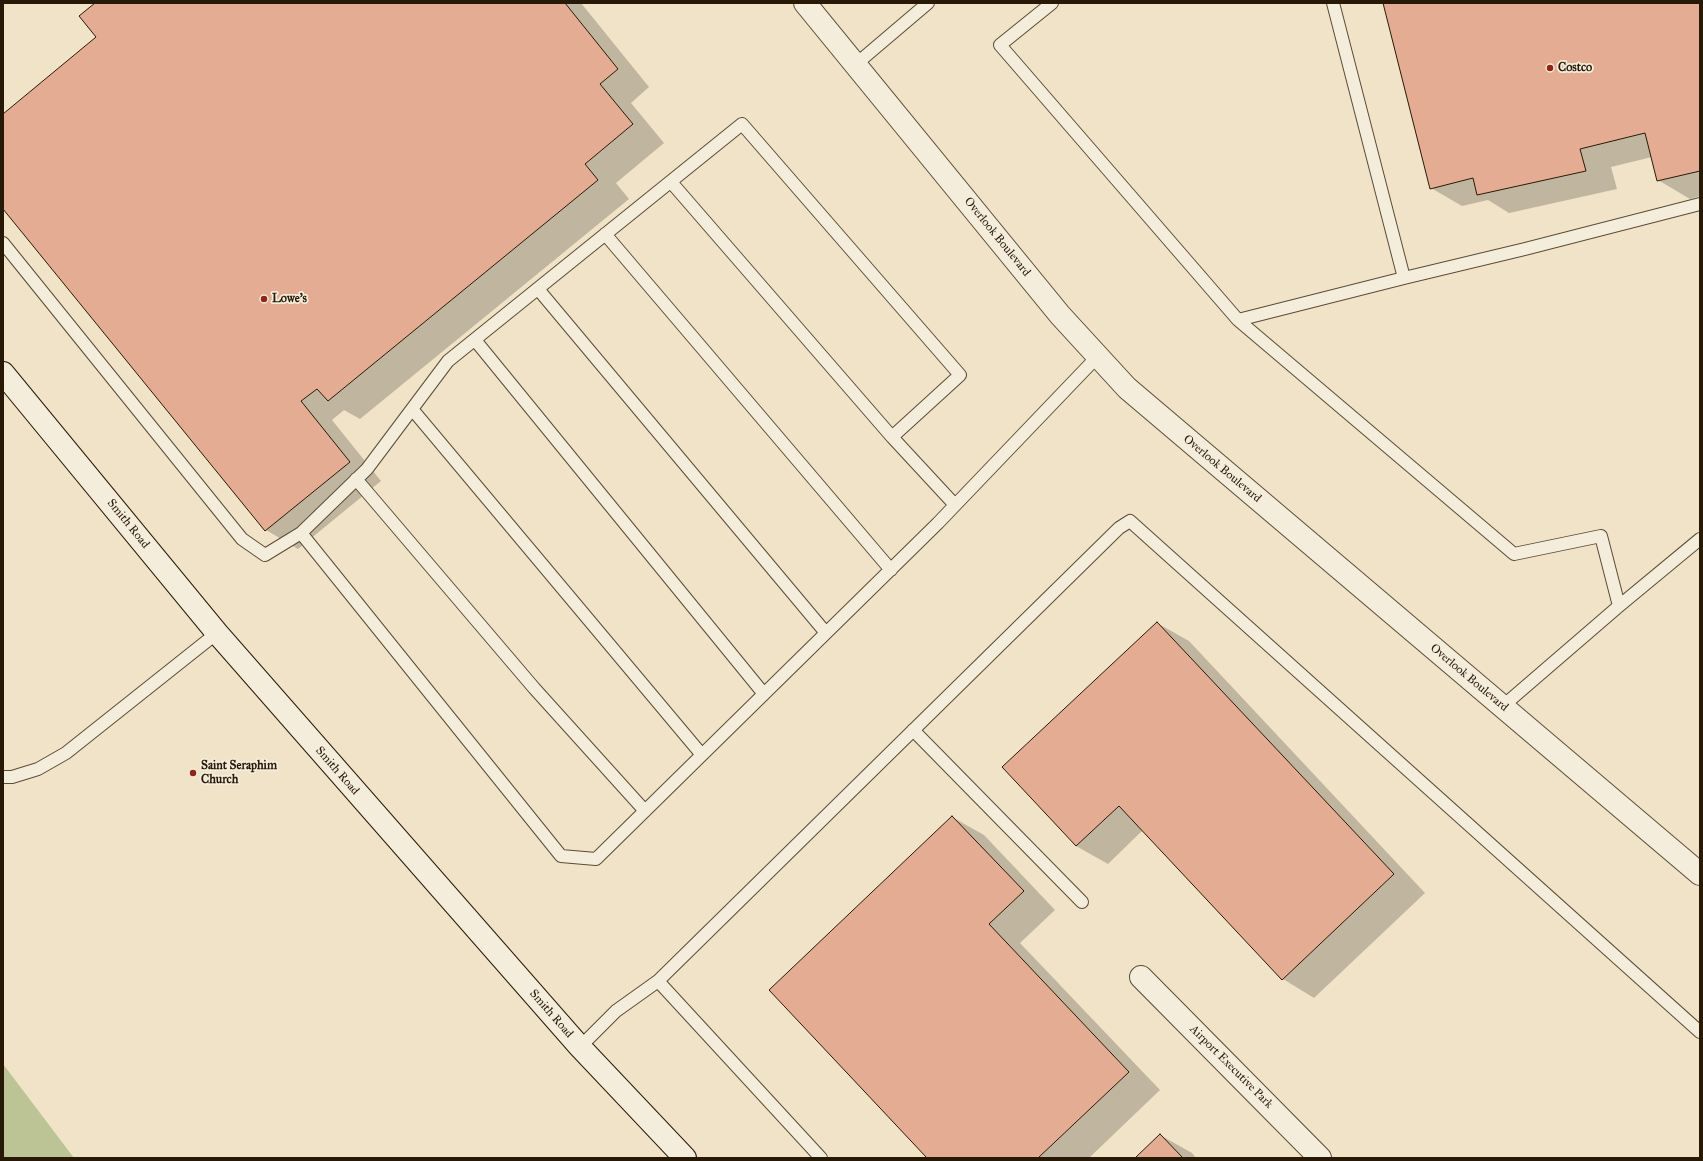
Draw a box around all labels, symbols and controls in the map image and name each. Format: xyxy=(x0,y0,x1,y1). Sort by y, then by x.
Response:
place label: Costco xyxy=(1558,61,1592,75)
marker: Costco xyxy=(1545,63,1555,73)
street label: Overlook Boulevard xyxy=(961,195,1033,279)
place label: Lowe's xyxy=(272,292,307,306)
marker: Lowe's xyxy=(259,294,269,304)
street label: Overlook Boulevard xyxy=(1180,432,1264,506)
street label: Smith Road xyxy=(104,496,152,552)
street label: Overlook Boulevard xyxy=(1427,641,1511,715)
street label: Smith Road xyxy=(312,744,362,798)
place label: Saint Seraphim Church xyxy=(201,759,277,787)
marker: Saint Seraphim Church xyxy=(188,768,198,778)
street label: Smith Road xyxy=(526,987,576,1041)
street label: Airport Executive Park xyxy=(1186,1022,1276,1112)

